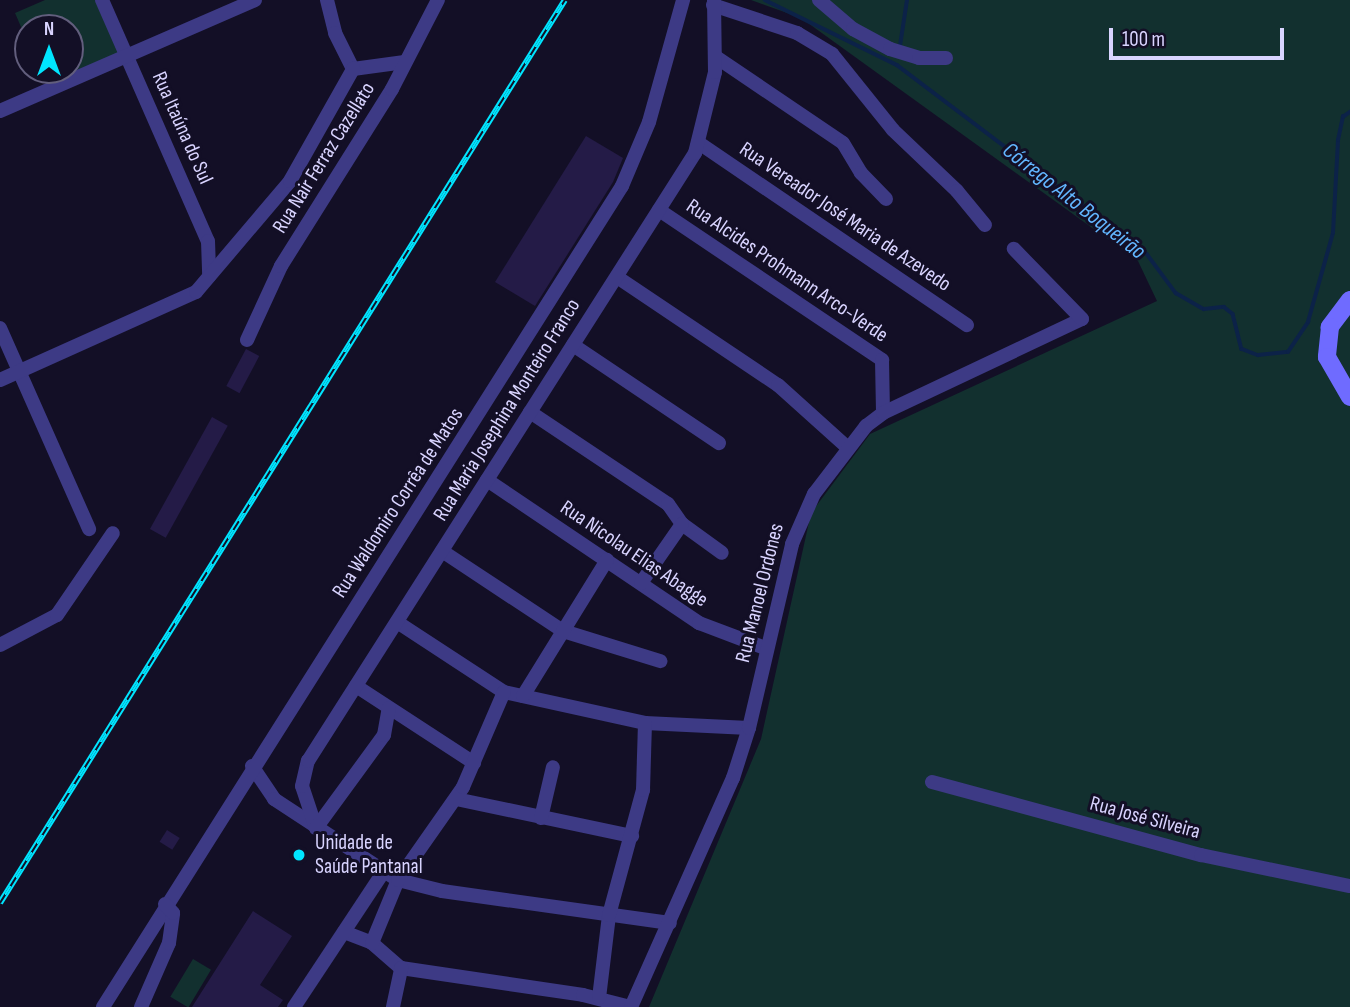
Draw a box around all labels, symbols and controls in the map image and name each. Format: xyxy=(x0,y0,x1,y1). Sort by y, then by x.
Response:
north arrow xyxy=(14,14,84,84)
scale bar xyxy=(1112,14,1287,58)
text: N xyxy=(44,18,54,41)
text: 100 m xyxy=(1122,27,1165,52)
street label: Rua Itaúna do Sul xyxy=(146,68,218,188)
street label: Rua Nair Ferraz Cazellato xyxy=(267,78,381,238)
street label: Rua Vereador José Maria de Azevedo xyxy=(735,137,955,297)
water label: Córrego Alto Boqueirão xyxy=(997,137,1151,265)
street label: Rua Alcides Prohmann Arco-Verde xyxy=(681,194,893,348)
street label: Rua Maria Josephina Monteiro Franco xyxy=(428,294,586,526)
street label: Rua Waldomiro Corrêa de Matos xyxy=(327,403,469,603)
street label: Rua Nicolau Elias Abagge xyxy=(555,495,713,613)
street label: Rua Manoel Ordones xyxy=(731,521,789,665)
street label: Rua José Silveira xyxy=(1087,791,1203,845)
place label: Unidade de Saúde Pantanal xyxy=(315,830,423,880)
marker: Unidade de Saúde Pantanal xyxy=(289,845,309,865)

